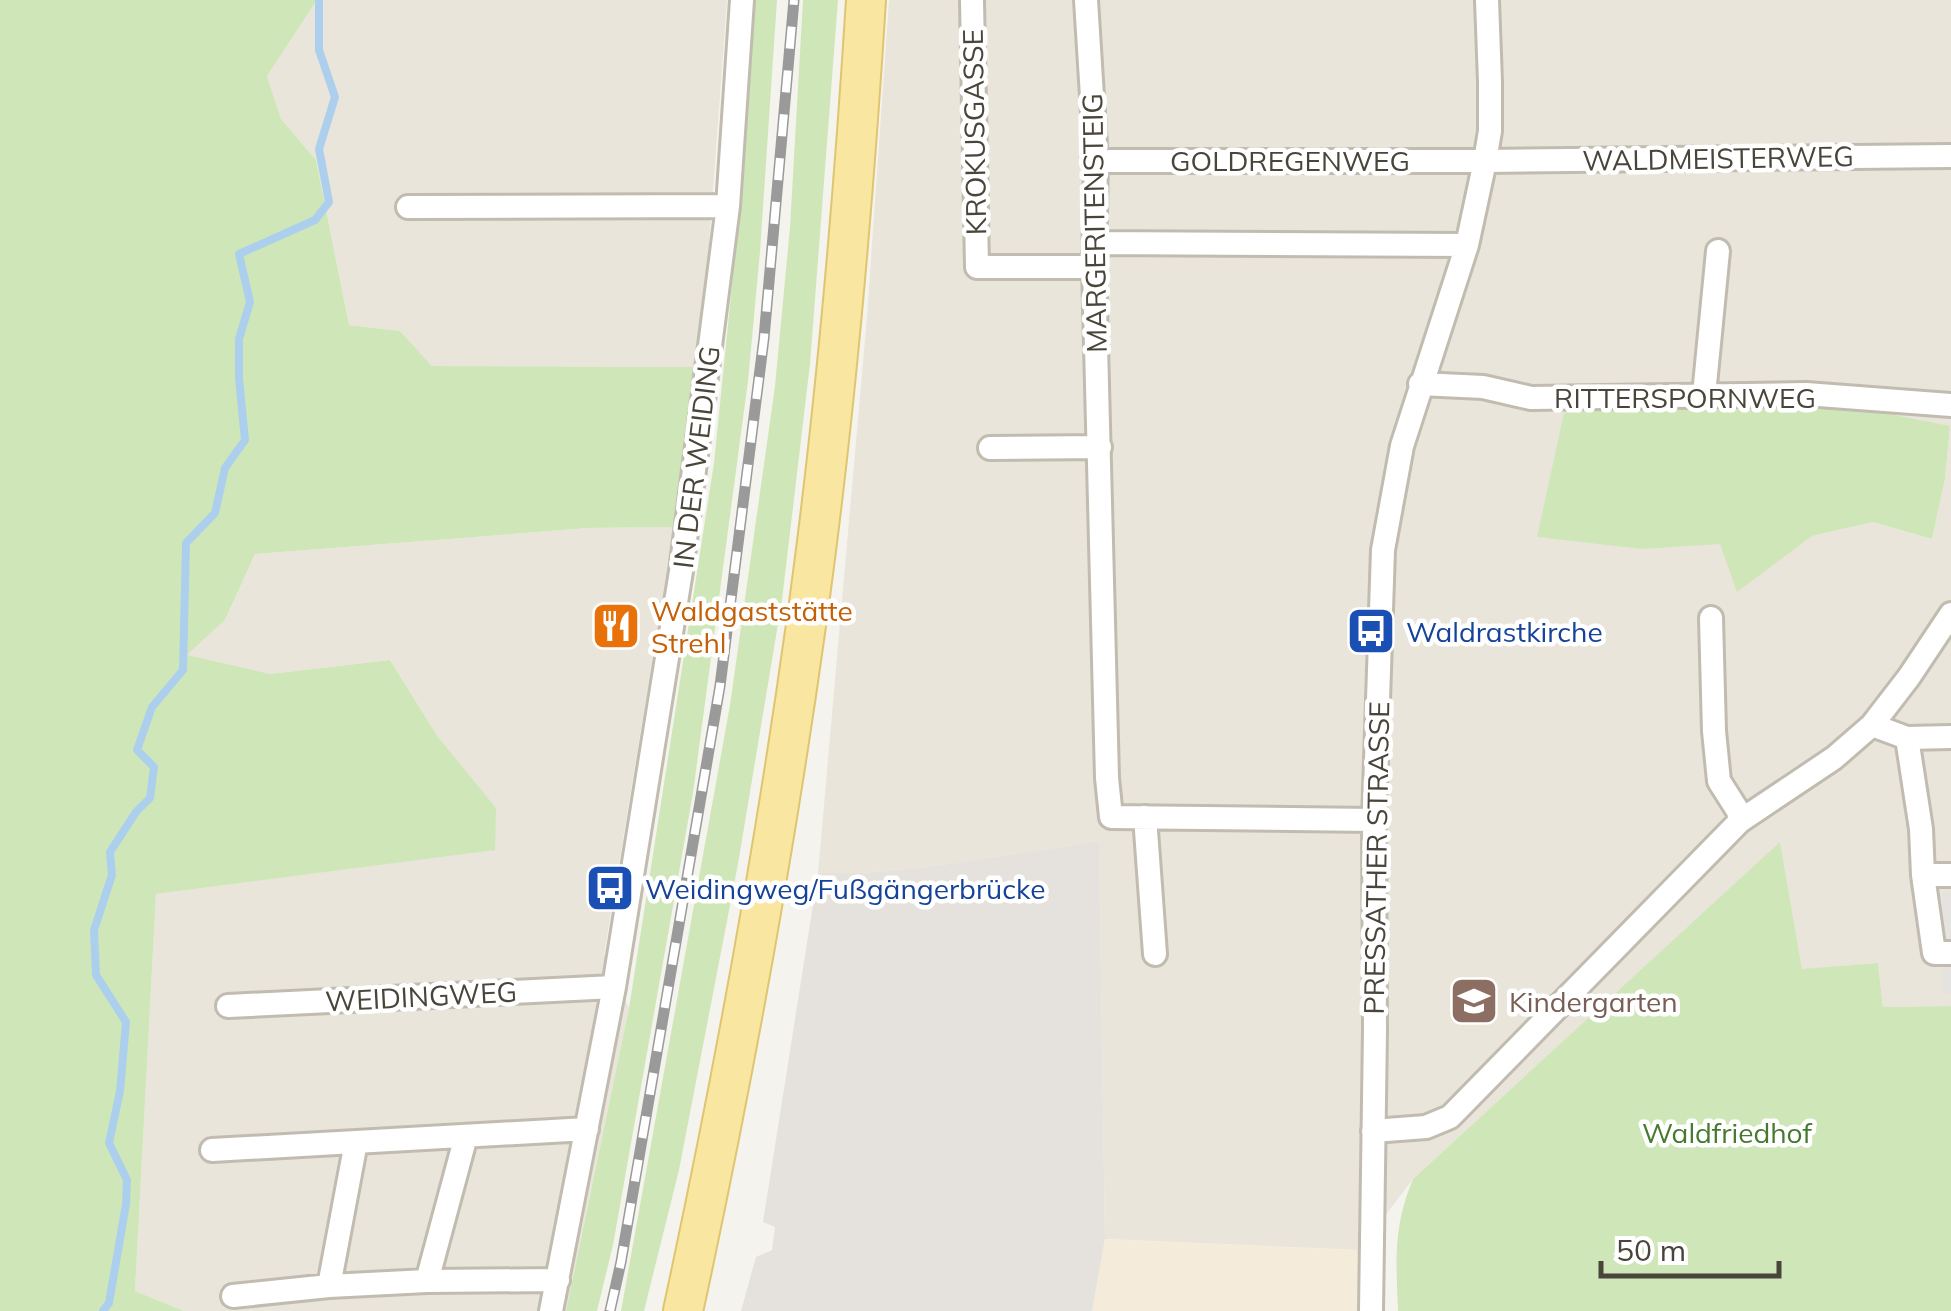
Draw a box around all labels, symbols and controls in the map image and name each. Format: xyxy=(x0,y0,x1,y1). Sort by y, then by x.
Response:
street label: KROKUSGASSE xyxy=(955,29,993,235)
street label: MARGERITENSTEIG xyxy=(1074,93,1114,353)
street label: WALDMEISTERWEG xyxy=(1582,138,1854,178)
street label: GOLDREGENWEG xyxy=(1170,143,1410,178)
street label: IN DER WEIDING xyxy=(665,344,727,570)
street label: RITTERSPORNWEG xyxy=(1554,380,1816,415)
place label: Waldgaststätte Strehl xyxy=(651,593,853,660)
restaurant icon: Waldgaststätte Strehl xyxy=(590,600,642,652)
bus stop icon: Waldrastkirche xyxy=(1345,605,1397,657)
place label: Waldrastkirche xyxy=(1406,614,1603,649)
street label: PRESSATHER STRASSE xyxy=(1356,701,1396,1015)
bus stop icon: Weidingweg/Fußgängerbrücke xyxy=(584,862,636,914)
place label: Weidingweg/Fußgängerbrücke xyxy=(645,871,1045,906)
street label: WEIDINGWEG xyxy=(324,973,518,1019)
school or university icon: Kindergarten xyxy=(1448,975,1500,1027)
place label: Kindergarten xyxy=(1509,984,1678,1019)
park label: Waldfriedhof xyxy=(1642,1115,1812,1150)
scale bar xyxy=(1601,1216,1778,1278)
text: 50 m xyxy=(1616,1231,1686,1269)

